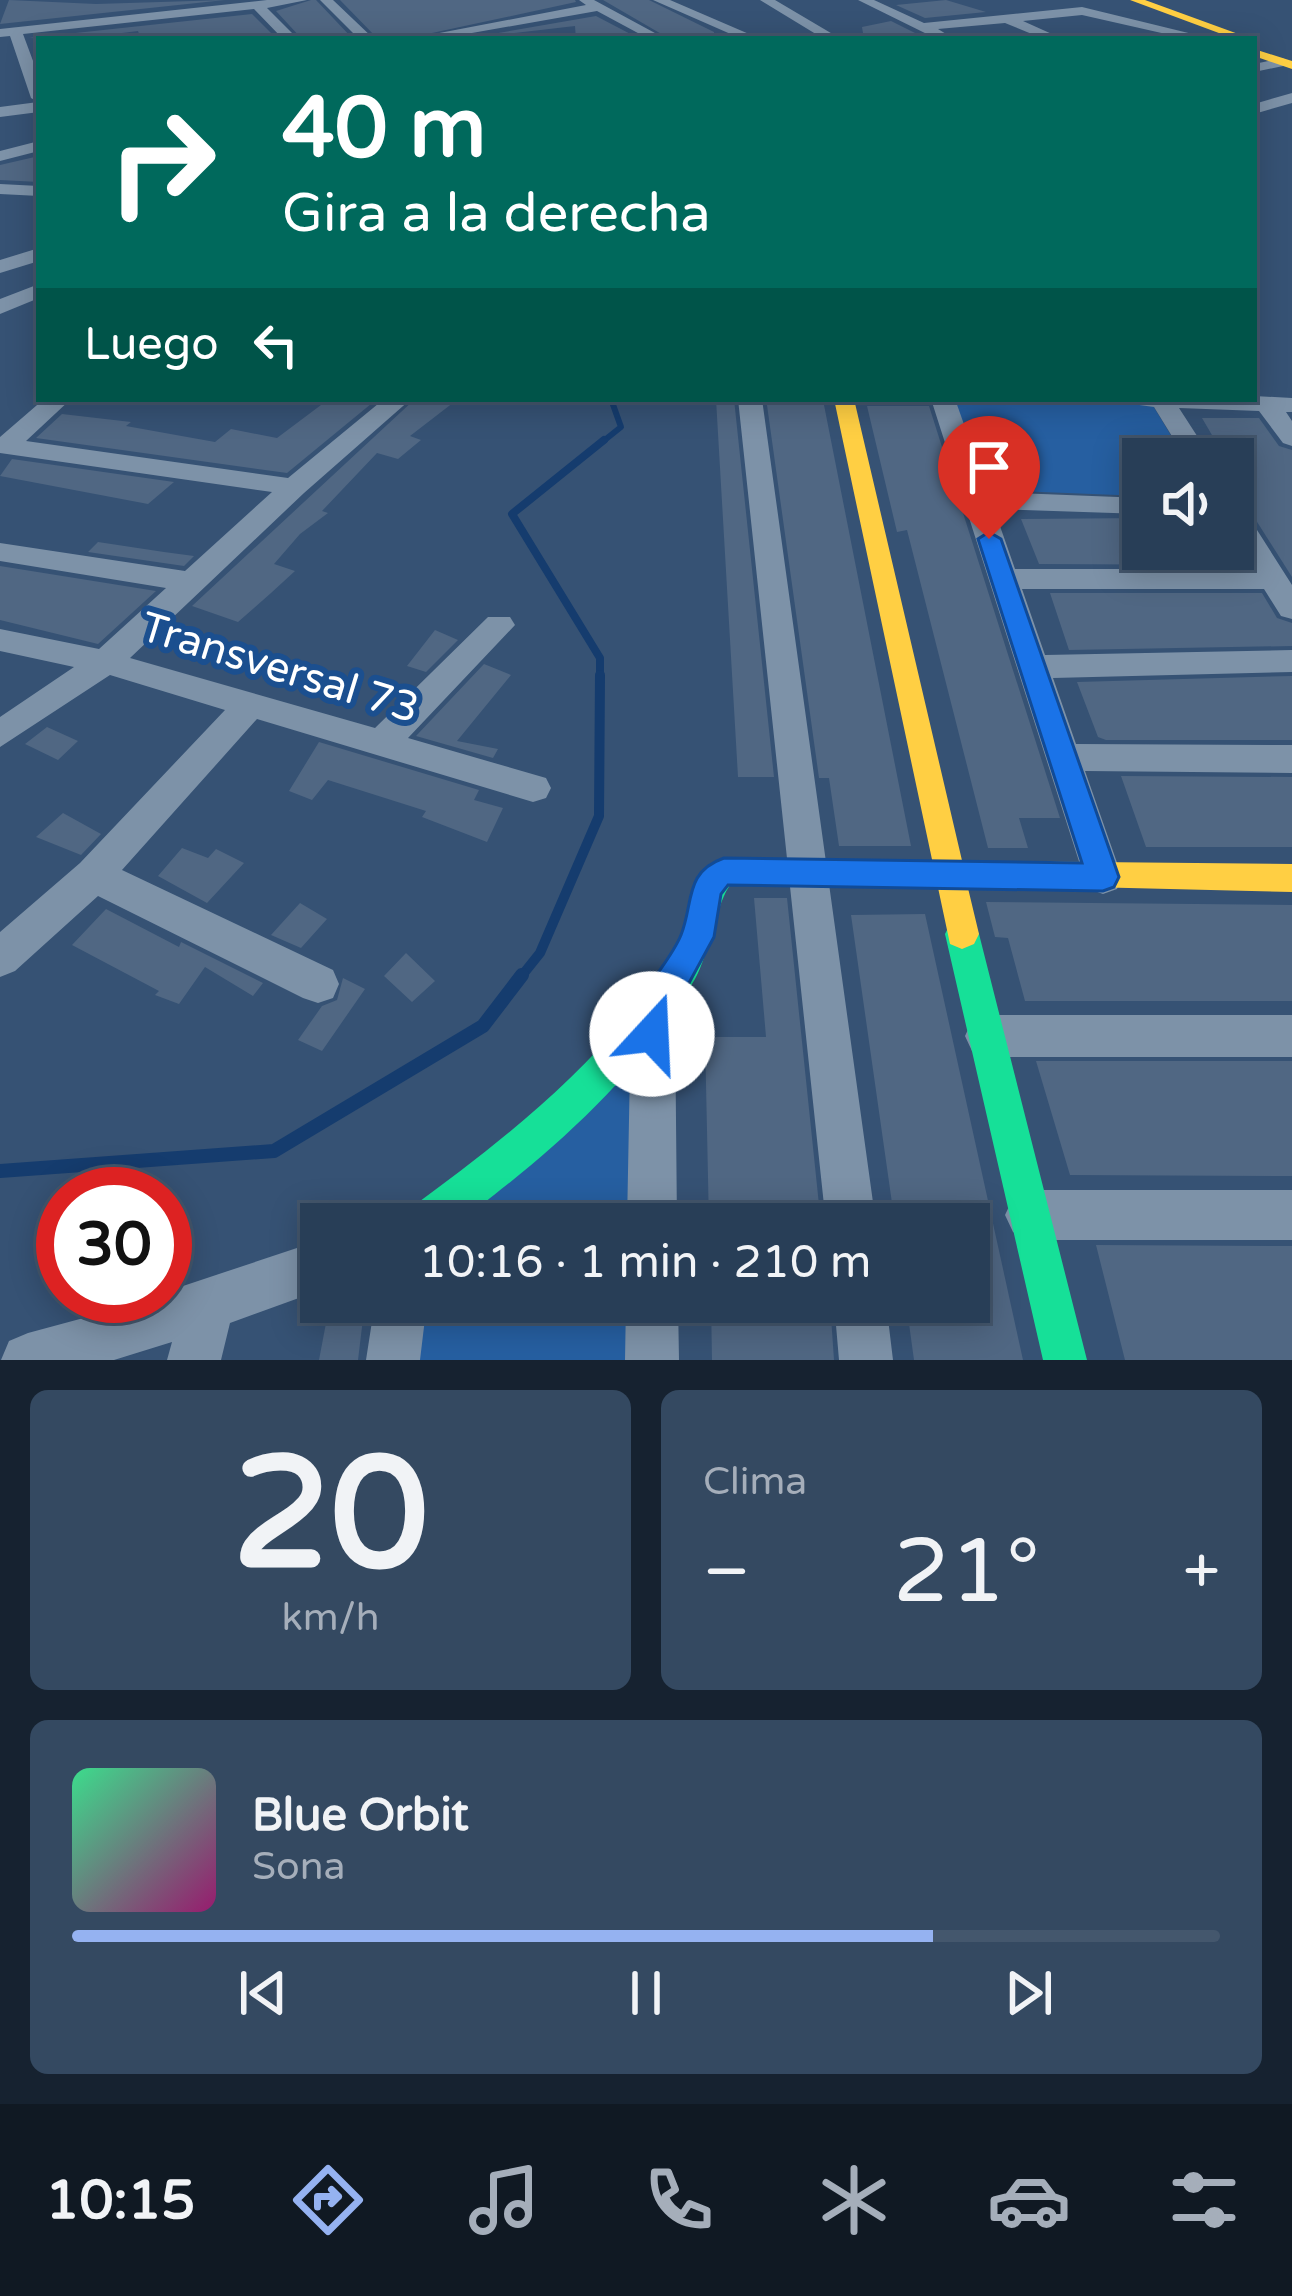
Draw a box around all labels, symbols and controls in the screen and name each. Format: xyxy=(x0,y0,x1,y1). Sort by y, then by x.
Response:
text: 40 m xyxy=(282,79,486,180)
icon: right xyxy=(84,84,240,240)
text: Gira a la derecha xyxy=(282,181,711,246)
icon: left xyxy=(243,312,309,378)
text: Luego xyxy=(84,318,219,372)
pin xyxy=(938,416,1040,539)
icon: arrive xyxy=(956,434,1022,500)
map controls xyxy=(1122,438,1254,570)
button: sound xyxy=(1122,438,1254,570)
street label: Transversal 73 xyxy=(135,602,425,734)
position arrow xyxy=(589,971,715,1097)
speed limit sign: 30 xyxy=(36,1167,192,1323)
text: 10:16 · 1 min · 210 m xyxy=(419,1236,871,1290)
text: 20 xyxy=(233,1422,428,1610)
text: Clima xyxy=(703,1458,807,1505)
text: 21° xyxy=(893,1518,1040,1627)
text: − xyxy=(703,1532,750,1612)
text: + xyxy=(1183,1532,1220,1612)
text: km/h xyxy=(281,1594,380,1641)
text: Blue Orbit xyxy=(252,1789,469,1843)
text: Sona xyxy=(252,1843,345,1890)
icon: previous xyxy=(230,1960,296,2026)
icon: pause xyxy=(613,1960,679,2026)
icon: next xyxy=(996,1960,1062,2026)
icon: directions xyxy=(286,2158,370,2242)
icon: music xyxy=(462,2158,546,2242)
icon: phone xyxy=(637,2158,721,2242)
icon: climate xyxy=(812,2158,896,2242)
icon: car xyxy=(987,2158,1071,2242)
icon: filters xyxy=(1162,2158,1246,2242)
text: 10:15 xyxy=(46,2168,195,2233)

